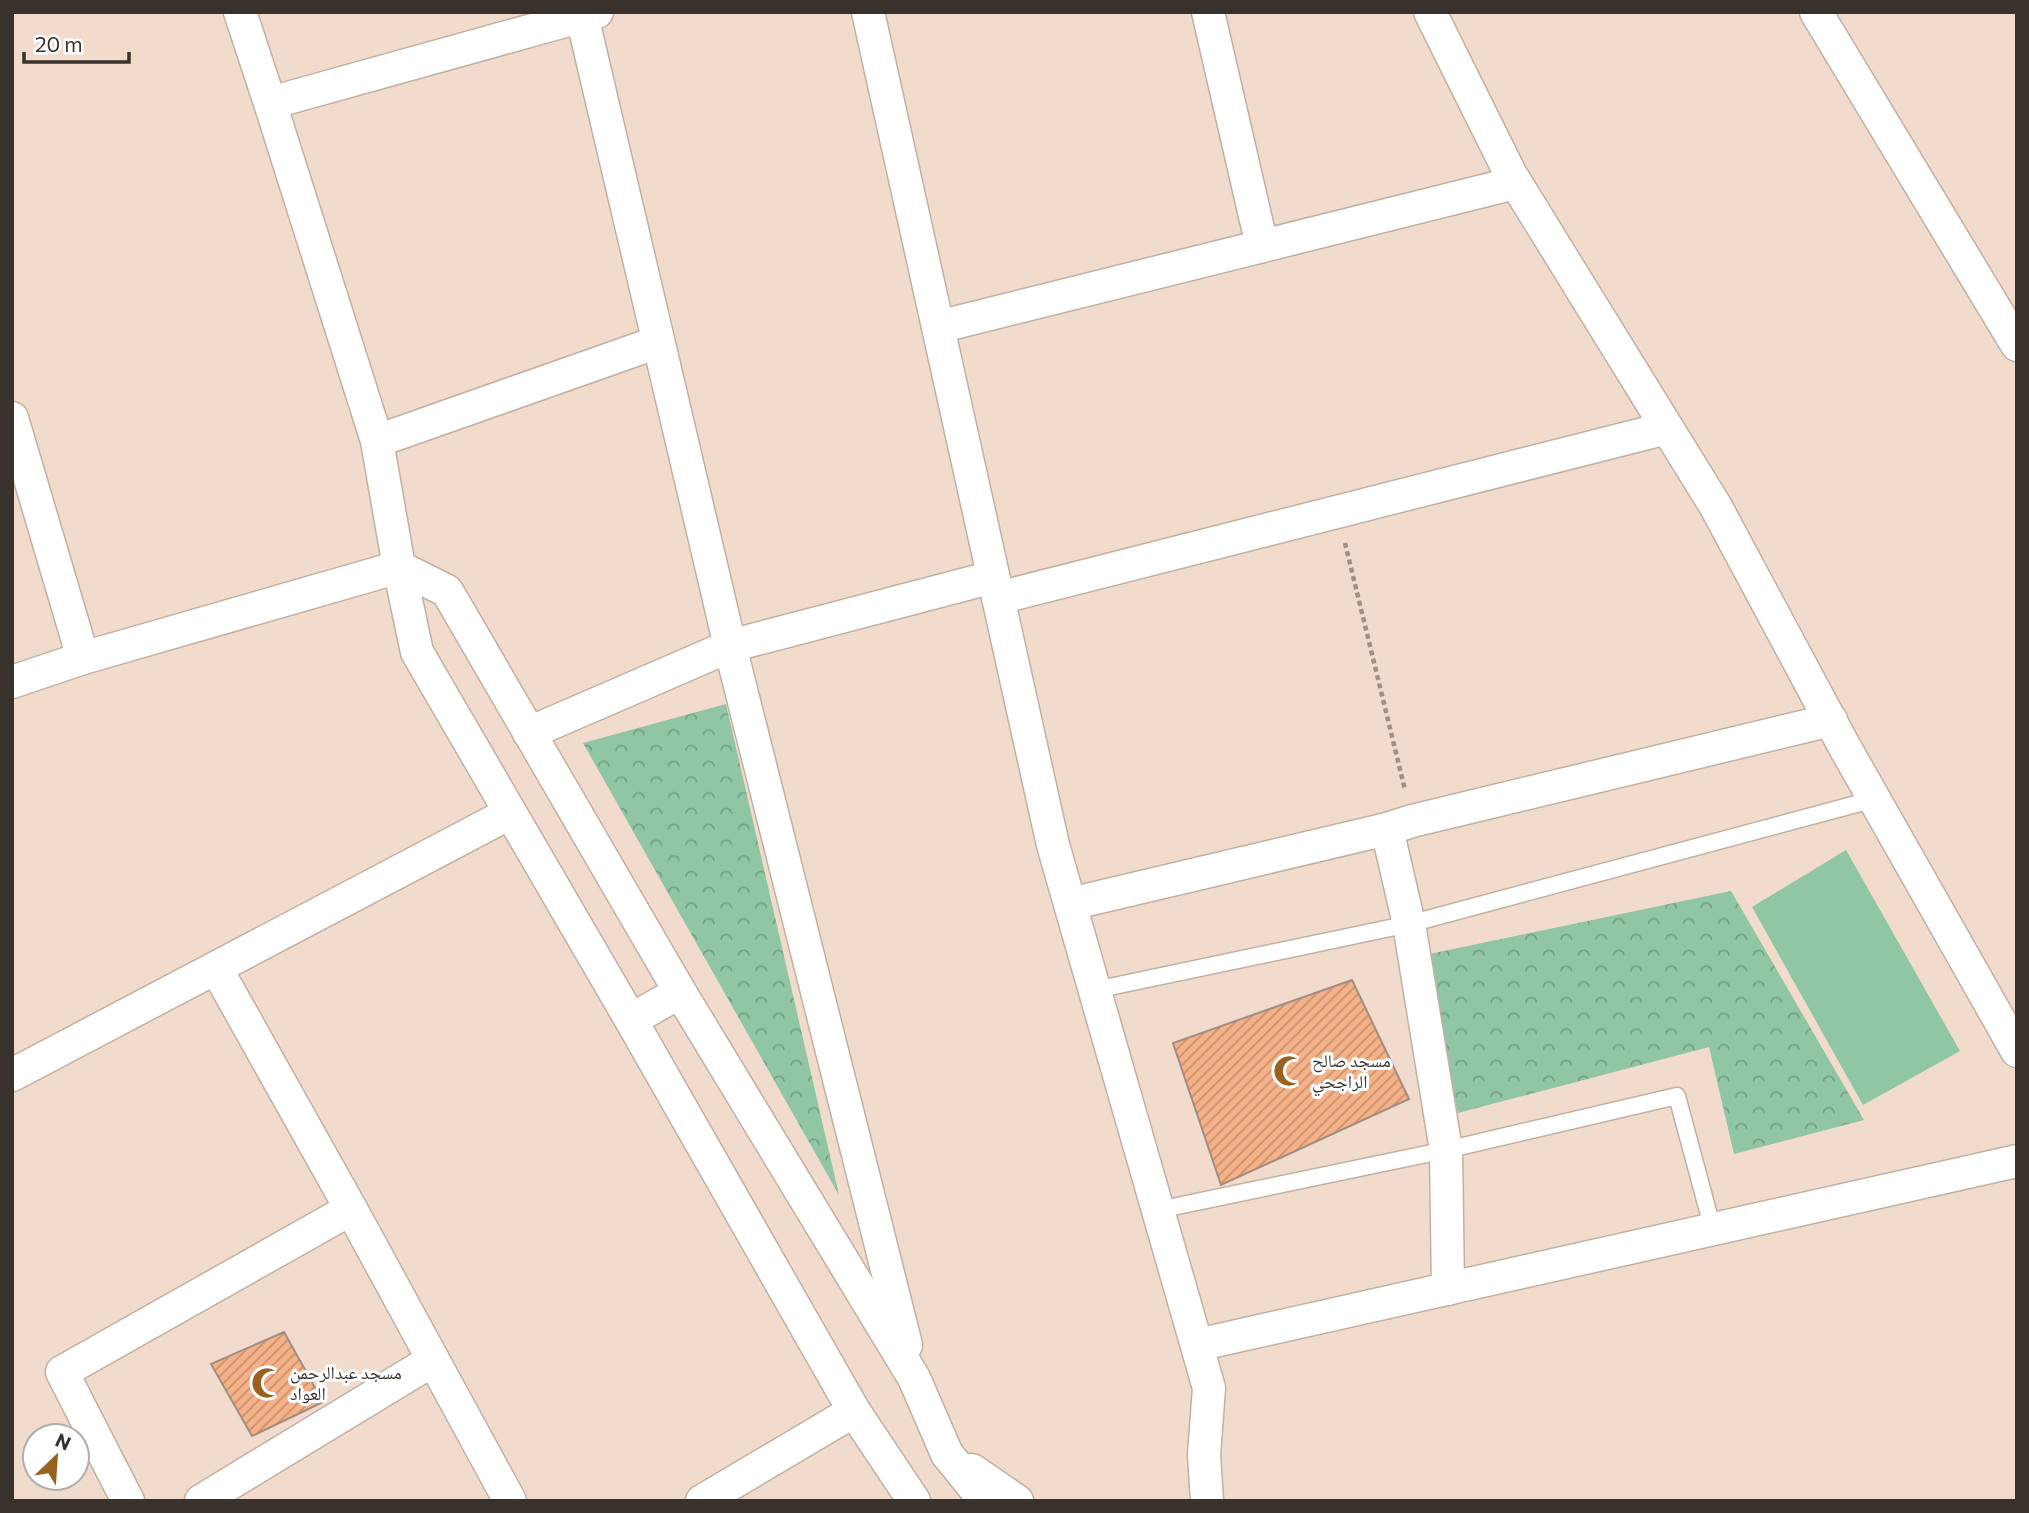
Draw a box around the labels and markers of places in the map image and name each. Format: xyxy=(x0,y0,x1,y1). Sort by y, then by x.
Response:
place label: مسجد صالح الراجحي xyxy=(1312,1049,1391,1097)
mosque icon: مسجد صالح الراجحي xyxy=(1272,1054,1306,1088)
place label: مسجد عبدالرحمن العواد xyxy=(290,1361,402,1404)
mosque icon: مسجد عبدالرحمن العواد xyxy=(250,1366,284,1400)

